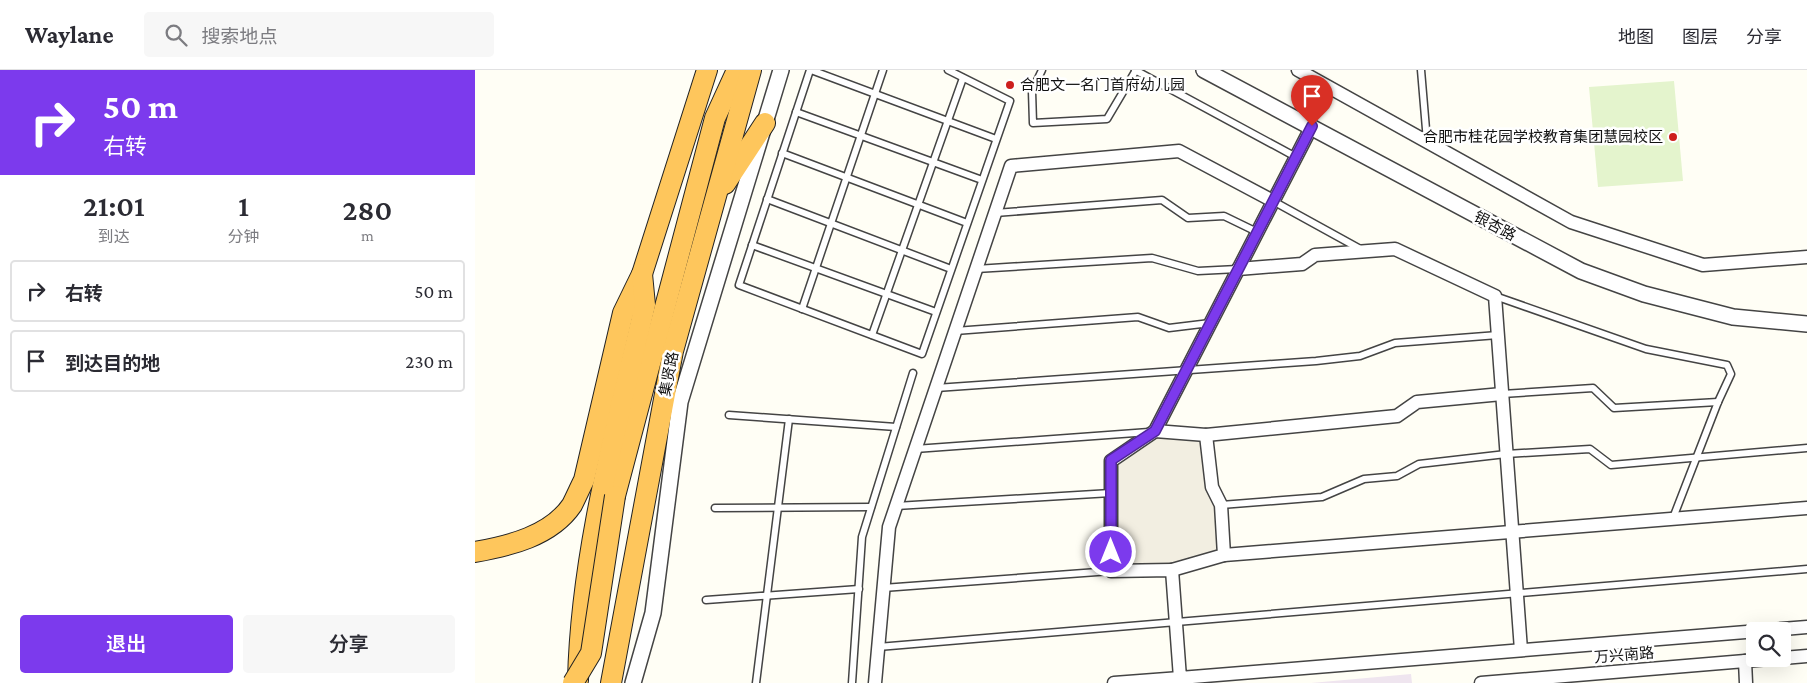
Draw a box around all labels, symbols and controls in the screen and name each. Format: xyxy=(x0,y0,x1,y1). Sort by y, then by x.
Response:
search box xyxy=(144,12,494,57)
text: Waylane xyxy=(25,21,114,48)
icon: search xyxy=(162,21,190,49)
text: 搜索地点 xyxy=(202,26,278,47)
text: 地图 xyxy=(1618,27,1654,47)
text: 图层 xyxy=(1682,27,1718,47)
text: 分享 xyxy=(1746,27,1782,47)
pin xyxy=(1291,75,1333,126)
place label: 合肥文一名门首府幼儿园 xyxy=(1020,77,1185,93)
marker: 合肥文一名门首府幼儿园 xyxy=(1004,79,1016,91)
icon: arrive xyxy=(1298,82,1326,110)
text: 50 m xyxy=(103,87,178,126)
icon: right xyxy=(20,90,85,155)
place label: 合肥市桂花园学校教育集团慧园校区 xyxy=(1423,128,1663,145)
marker: 合肥市桂花园学校教育集团慧园校区 xyxy=(1667,131,1679,143)
text: 右转 xyxy=(103,134,147,159)
text: 21:01 xyxy=(83,189,145,222)
text: 1 xyxy=(238,189,249,222)
text: 280 xyxy=(343,193,392,226)
street label: 银杏路 xyxy=(1471,208,1519,244)
text: m xyxy=(361,227,374,244)
text: 到达 xyxy=(98,228,130,245)
text: 分钟 xyxy=(228,228,260,245)
icon: right xyxy=(22,277,50,305)
text: 50 m xyxy=(414,281,453,302)
text: 右转 xyxy=(65,283,103,304)
icon: arrive xyxy=(22,347,50,375)
street label: 集贤路 xyxy=(657,350,681,398)
text: 230 m xyxy=(405,351,453,372)
text: 到达目的地 xyxy=(65,353,160,374)
position arrow xyxy=(1084,525,1136,577)
button: 退出 xyxy=(20,615,233,673)
button: 分享 xyxy=(243,615,455,673)
map controls xyxy=(1746,622,1791,667)
button: search xyxy=(1746,622,1791,667)
street label: 万兴南路 xyxy=(1593,644,1655,666)

